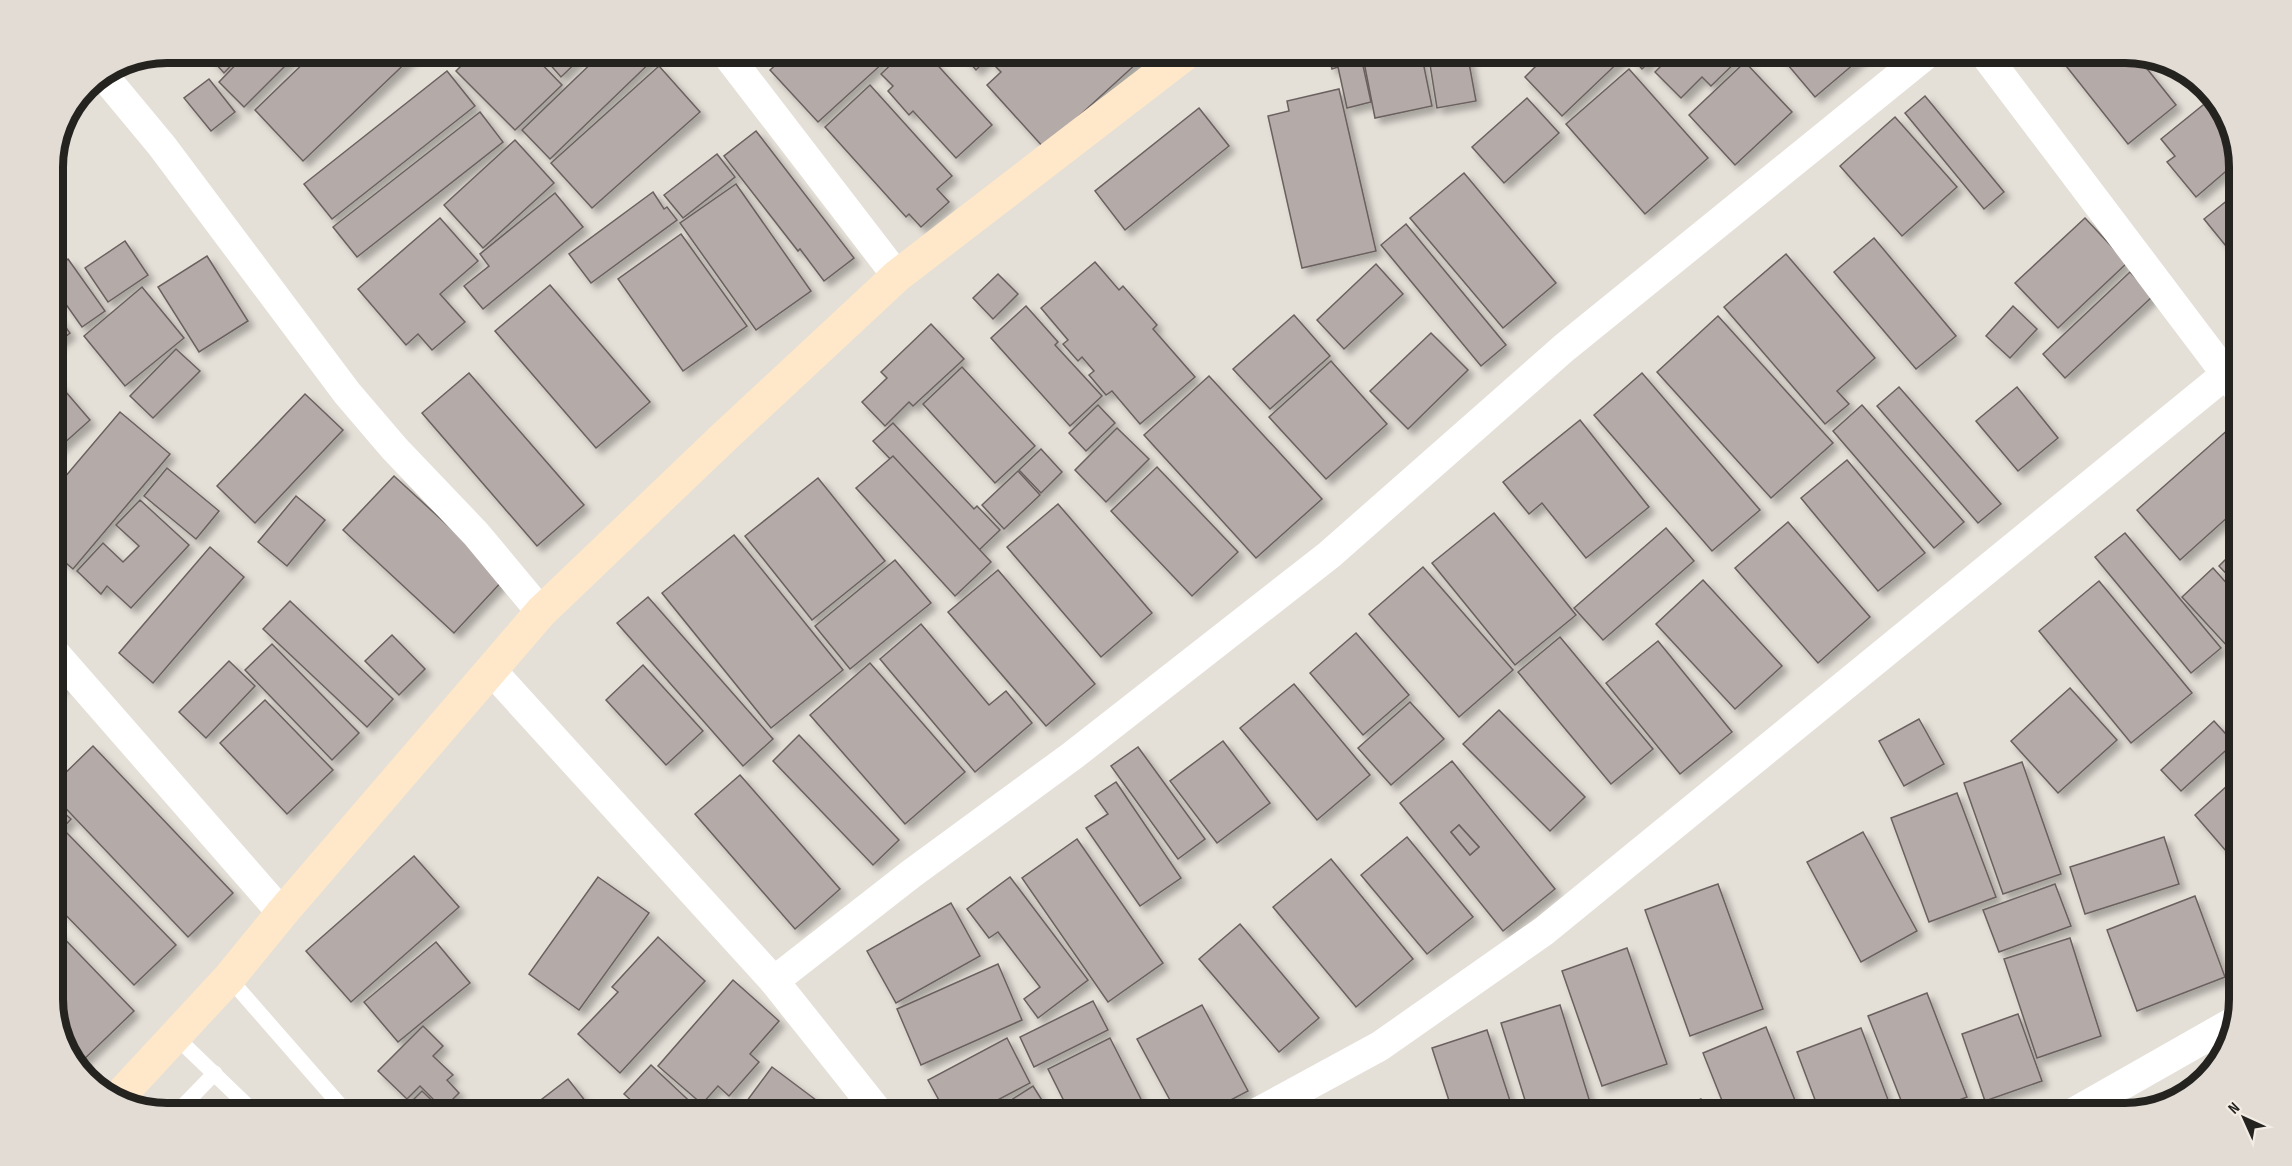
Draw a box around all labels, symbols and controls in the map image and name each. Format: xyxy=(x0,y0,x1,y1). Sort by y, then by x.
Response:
north arrow xyxy=(2214,1088,2274,1148)
text: N xyxy=(2225,1099,2244,1118)

